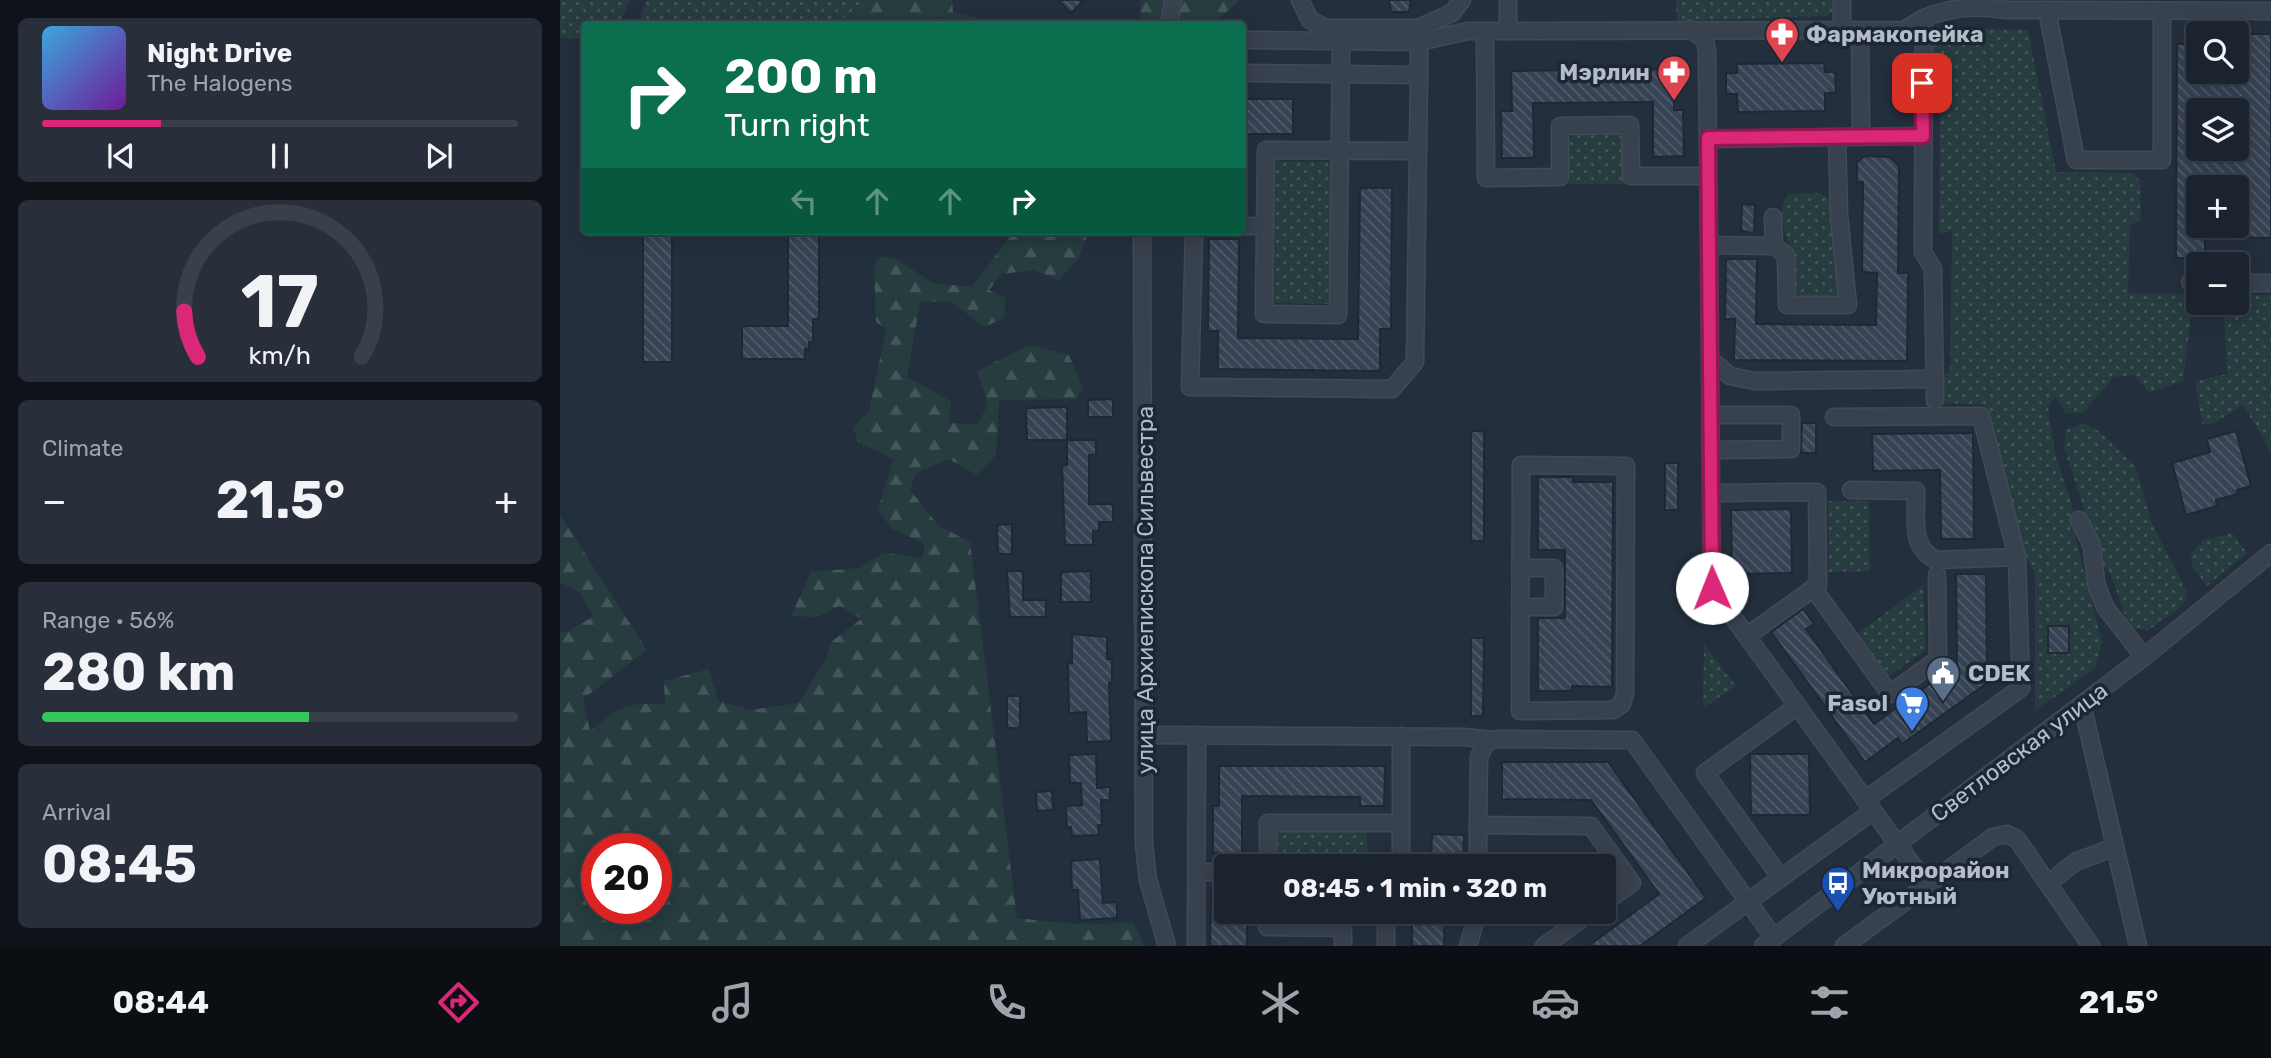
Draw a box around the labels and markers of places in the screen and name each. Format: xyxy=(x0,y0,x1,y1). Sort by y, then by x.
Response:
pharmacy icon: Фармакопейка xyxy=(1763,15,1801,64)
place label: Фармакопейка xyxy=(1806,20,1983,48)
pharmacy icon: Мэрлин xyxy=(1655,53,1693,102)
pin xyxy=(1892,53,1952,113)
place label: Мэрлин xyxy=(1559,58,1650,86)
public building icon: CDEK xyxy=(1924,654,1962,703)
place label: CDEK xyxy=(1968,659,2031,687)
supermarket icon: Fasol xyxy=(1893,684,1931,733)
place label: Fasol xyxy=(1827,689,1888,717)
place label: Микрорайон Уютный xyxy=(1862,856,2010,910)
bus stop icon: Микрорайон Уютный xyxy=(1819,864,1857,913)

